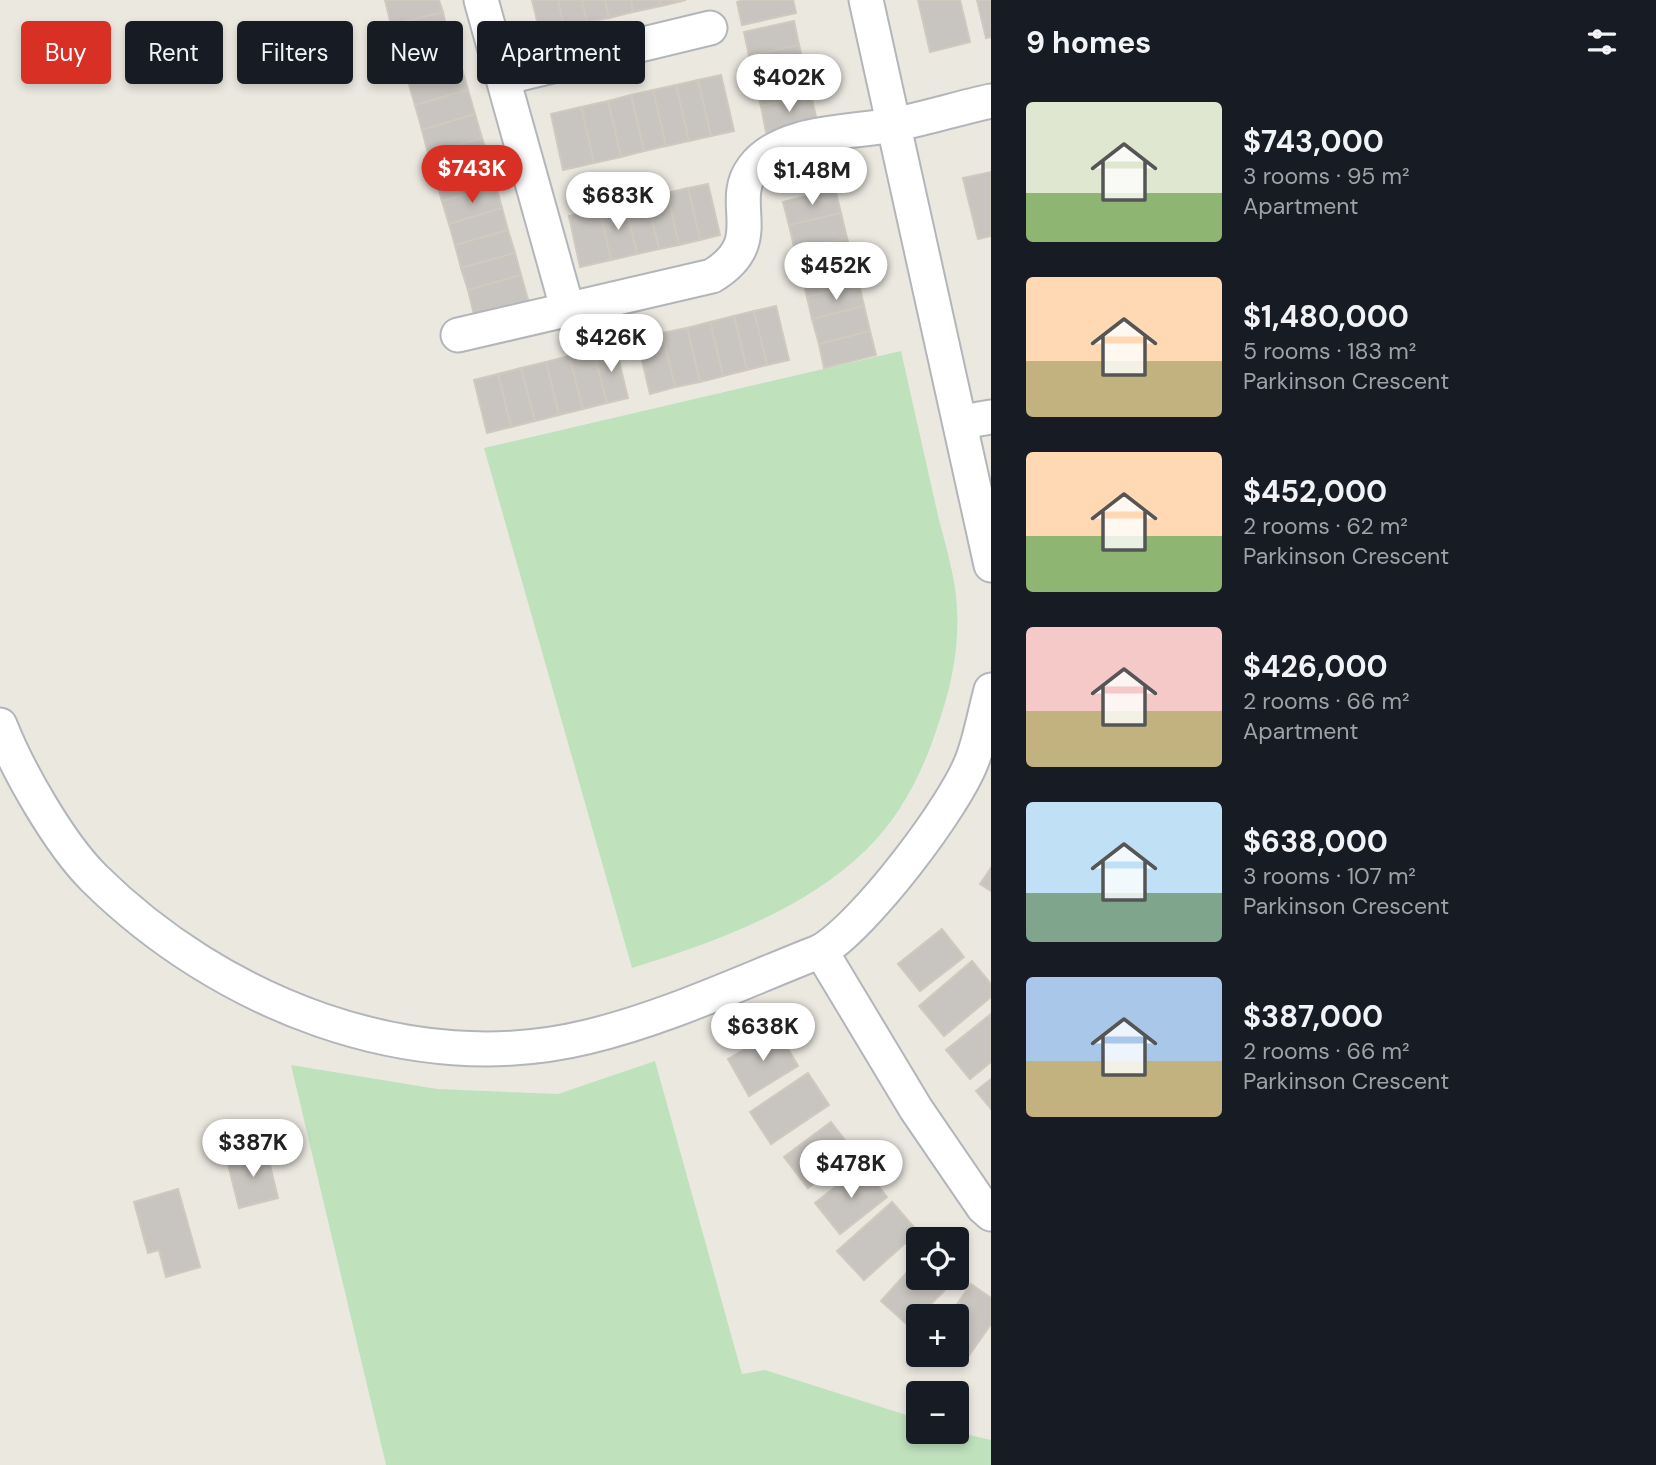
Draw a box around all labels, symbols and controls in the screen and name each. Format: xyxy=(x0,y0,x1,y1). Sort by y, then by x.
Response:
chip: Buy xyxy=(21,21,111,84)
chip: Rent xyxy=(125,21,223,84)
chip: Filters xyxy=(237,21,353,84)
chip: New xyxy=(367,21,463,84)
chip: Apartment xyxy=(477,21,645,84)
text: 9 homes xyxy=(1026,23,1151,62)
icon: filters xyxy=(1583,23,1621,61)
pin: $402K xyxy=(740,54,838,114)
text: $402K xyxy=(752,62,826,92)
text: $743,000 xyxy=(1243,122,1384,161)
icon: home xyxy=(1082,130,1166,214)
pin: $743K xyxy=(423,146,521,205)
pin: $1.48M xyxy=(755,148,869,207)
text: $743K xyxy=(438,153,506,183)
text: $1.48M xyxy=(773,155,851,185)
text: 3 rooms · 95 m² xyxy=(1243,161,1410,191)
pin: $683K xyxy=(569,173,667,232)
text: $683K xyxy=(582,180,654,210)
text: Apartment xyxy=(1243,191,1358,221)
pin: $452K xyxy=(787,243,885,302)
text: $452K xyxy=(800,250,872,280)
text: $1,480,000 xyxy=(1243,297,1409,336)
icon: home xyxy=(1082,305,1166,389)
pin: $426K xyxy=(562,314,660,374)
text: $426K xyxy=(575,322,647,352)
text: 5 rooms · 183 m² xyxy=(1243,336,1416,366)
text: Parkinson Crescent xyxy=(1243,366,1449,396)
text: $452,000 xyxy=(1243,472,1387,511)
icon: home xyxy=(1082,480,1166,564)
text: 2 rooms · 62 m² xyxy=(1243,511,1408,541)
text: Parkinson Crescent xyxy=(1243,541,1449,571)
text: $426,000 xyxy=(1243,647,1388,686)
icon: home xyxy=(1082,655,1166,739)
text: 2 rooms · 66 m² xyxy=(1243,686,1410,716)
text: Apartment xyxy=(1243,716,1358,746)
text: $638,000 xyxy=(1243,822,1388,861)
icon: home xyxy=(1082,830,1166,914)
text: 3 rooms · 107 m² xyxy=(1243,861,1416,891)
text: Parkinson Crescent xyxy=(1243,891,1449,921)
text: $387,000 xyxy=(1243,997,1383,1036)
pin: $638K xyxy=(714,1004,812,1063)
icon: home xyxy=(1082,1005,1166,1089)
text: $638K xyxy=(727,1011,799,1041)
text: 2 rooms · 66 m² xyxy=(1243,1036,1410,1066)
text: Parkinson Crescent xyxy=(1243,1066,1449,1096)
pin: $387K xyxy=(204,1120,302,1179)
text: $387K xyxy=(218,1127,288,1157)
pin: $478K xyxy=(802,1140,900,1200)
text: $478K xyxy=(816,1148,886,1178)
map controls xyxy=(906,1227,969,1444)
button: locate xyxy=(906,1227,969,1290)
button: + xyxy=(906,1304,969,1367)
button: − xyxy=(906,1381,969,1444)

